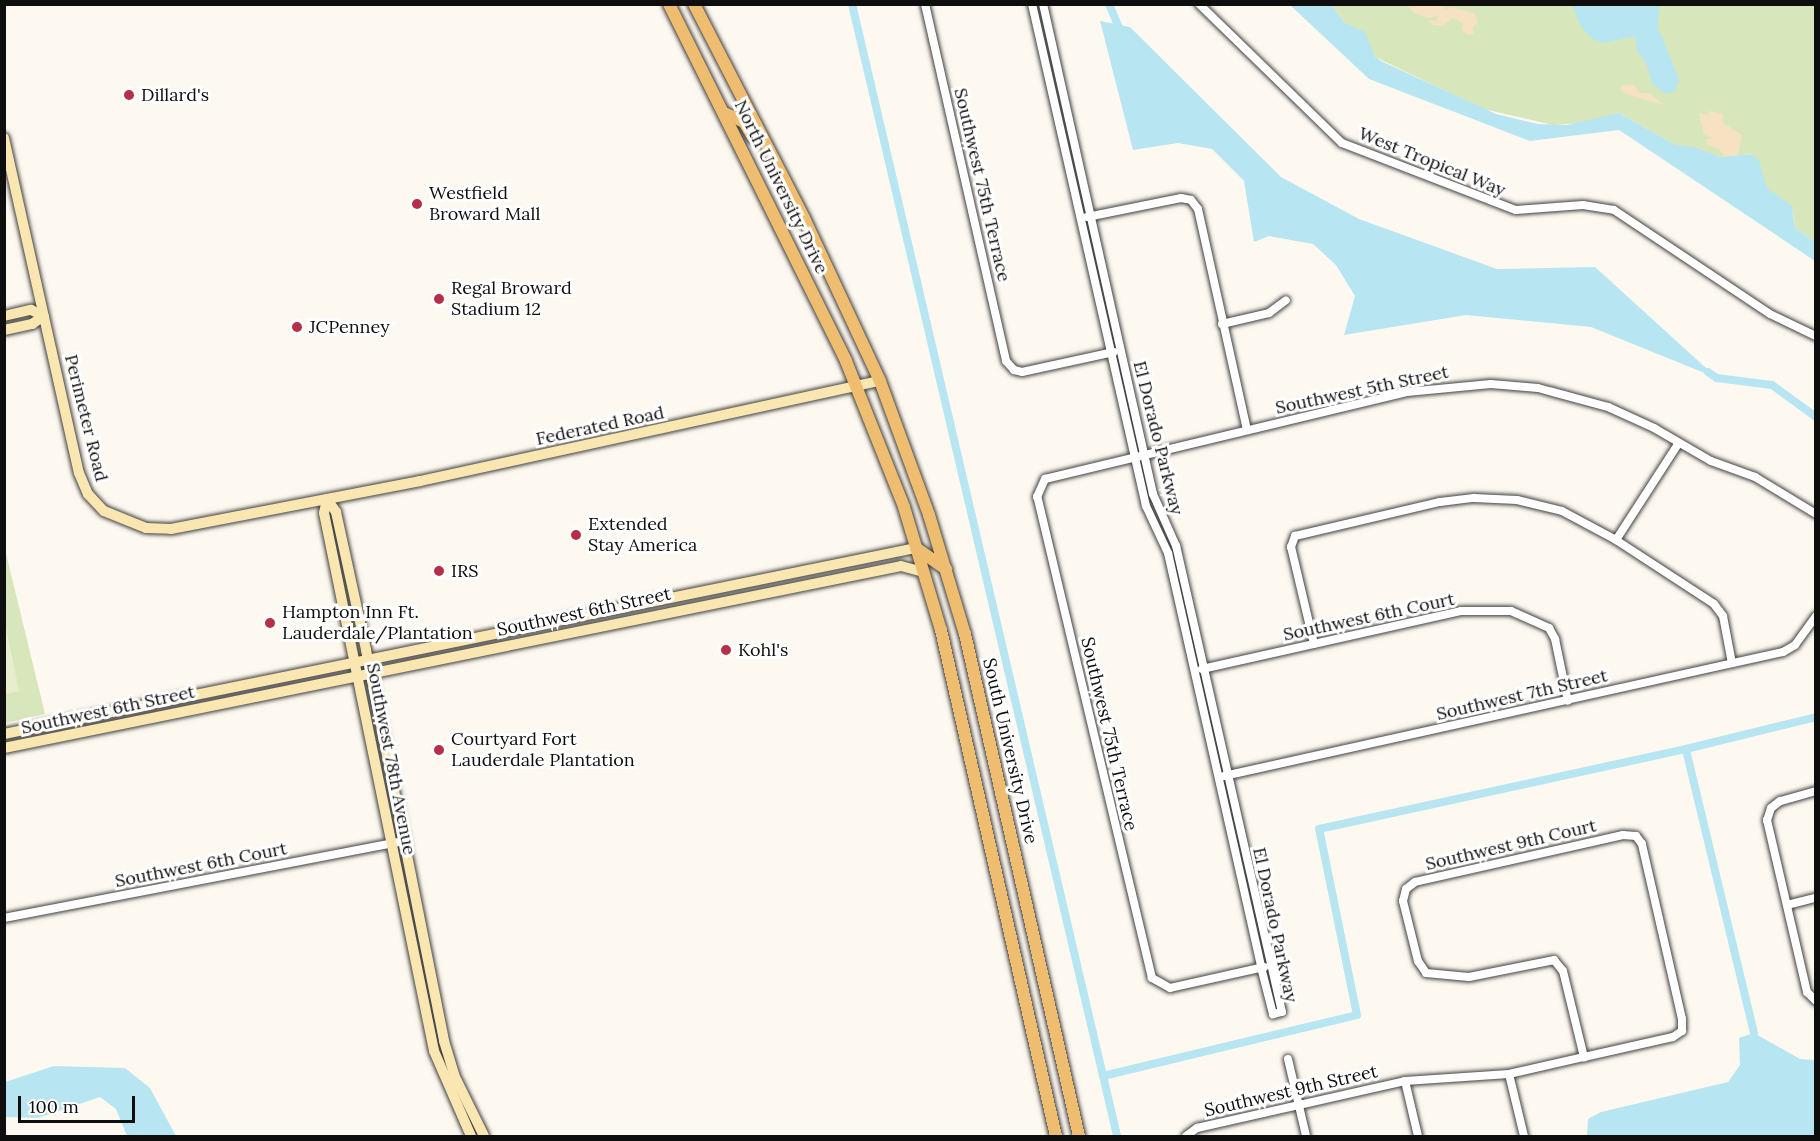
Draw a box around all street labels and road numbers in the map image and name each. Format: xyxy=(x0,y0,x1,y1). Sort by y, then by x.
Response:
street label: Southwest 75th Terrace xyxy=(949,86,1015,284)
street label: North University Drive xyxy=(730,97,832,277)
street label: West Tropical Way xyxy=(1355,123,1509,201)
street label: Perimeter Road xyxy=(60,352,112,484)
street label: El Dorado Parkway xyxy=(1128,359,1188,517)
street label: Southwest 5th Street xyxy=(1273,361,1451,419)
street label: Federated Road xyxy=(534,402,666,450)
street label: Southwest 6th Street xyxy=(495,583,673,641)
street label: Southwest 6th Court xyxy=(1281,588,1457,646)
street label: Southwest 75th Terrace xyxy=(1076,635,1142,833)
street label: South University Drive xyxy=(978,656,1042,846)
street label: Southwest 78th Avenue xyxy=(362,661,420,857)
street label: Southwest 7th Street xyxy=(1434,665,1610,725)
street label: Southwest 6th Street xyxy=(19,681,197,739)
street label: Southwest 9th Court xyxy=(1423,815,1599,875)
street label: Southwest 6th Court xyxy=(113,838,289,892)
street label: El Dorado Parkway xyxy=(1248,845,1302,1005)
street label: Southwest 9th Street xyxy=(1202,1061,1380,1121)

